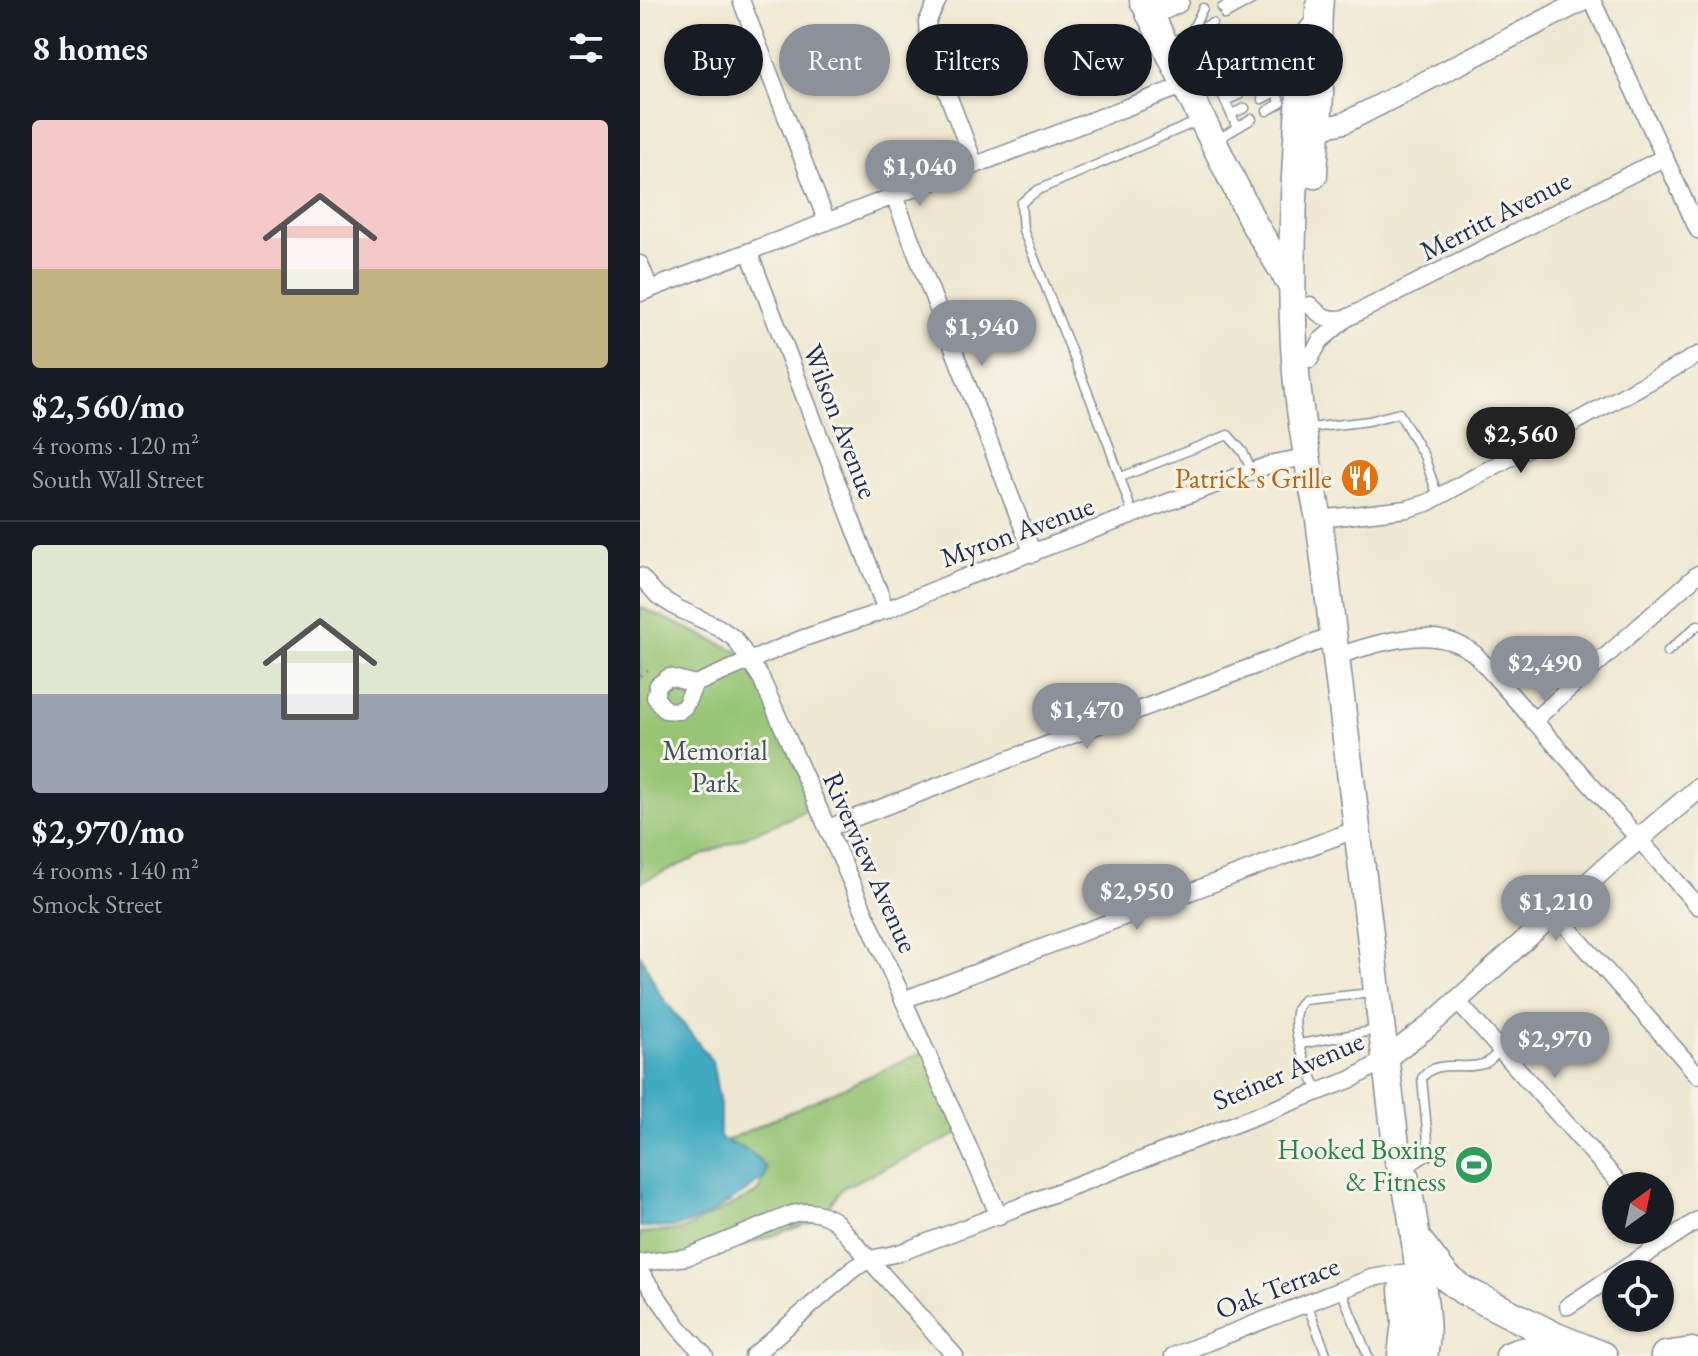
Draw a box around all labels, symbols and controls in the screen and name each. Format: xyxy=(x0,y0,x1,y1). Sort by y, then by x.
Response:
chip: Buy xyxy=(664,24,763,96)
chip: Rent xyxy=(779,24,890,96)
chip: Filters xyxy=(906,24,1028,96)
chip: New xyxy=(1044,24,1152,96)
chip: Apartment xyxy=(1168,24,1343,96)
text: 8 homes xyxy=(32,26,148,70)
icon: filters xyxy=(564,26,608,70)
pin: $1,040 xyxy=(855,140,985,208)
text: $1,040 xyxy=(883,149,957,183)
street label: Merritt Avenue xyxy=(1413,162,1577,268)
icon: home xyxy=(248,172,392,316)
pin: $1,940 xyxy=(917,300,1047,368)
text: $1,940 xyxy=(945,309,1019,343)
street label: Wilson Avenue xyxy=(795,339,887,503)
text: $2,560/mo xyxy=(32,384,184,428)
pin: $2,560 xyxy=(1456,407,1586,475)
text: $2,560 xyxy=(1484,416,1558,450)
text: 4 rooms · 120 m² xyxy=(32,428,199,462)
restaurant icon: Patrick’s Grille xyxy=(1339,457,1381,499)
place label: Patrick’s Grille xyxy=(1175,460,1332,496)
text: South Wall Street xyxy=(32,462,204,496)
street label: Myron Avenue xyxy=(936,487,1099,575)
icon: home xyxy=(248,597,392,741)
pin: $2,490 xyxy=(1480,636,1610,704)
text: $2,490 xyxy=(1508,645,1582,679)
pin: $1,470 xyxy=(1022,683,1152,751)
text: $1,470 xyxy=(1050,692,1124,726)
park label: Memorial Park xyxy=(662,732,768,800)
street label: Riverview Avenue xyxy=(815,766,927,958)
text: $2,970/mo xyxy=(32,809,184,853)
text: 4 rooms · 140 m² xyxy=(32,853,199,887)
pin: $2,950 xyxy=(1072,864,1202,932)
text: $2,950 xyxy=(1100,873,1174,907)
pin: $1,210 xyxy=(1491,875,1621,943)
text: $1,210 xyxy=(1519,884,1593,918)
text: Smock Street xyxy=(32,887,162,921)
pin: $2,970 xyxy=(1490,1012,1620,1080)
text: $2,970 xyxy=(1518,1021,1592,1055)
street label: Steiner Avenue xyxy=(1207,1022,1369,1118)
place label: Hooked Boxing & Fitness xyxy=(1277,1131,1447,1199)
sports icon: Hooked Boxing & Fitness xyxy=(1453,1144,1495,1186)
north arrow xyxy=(1602,1172,1674,1244)
map controls xyxy=(1602,1172,1674,1332)
street label: Oak Terrace xyxy=(1210,1247,1344,1327)
button: locate xyxy=(1602,1260,1674,1332)

